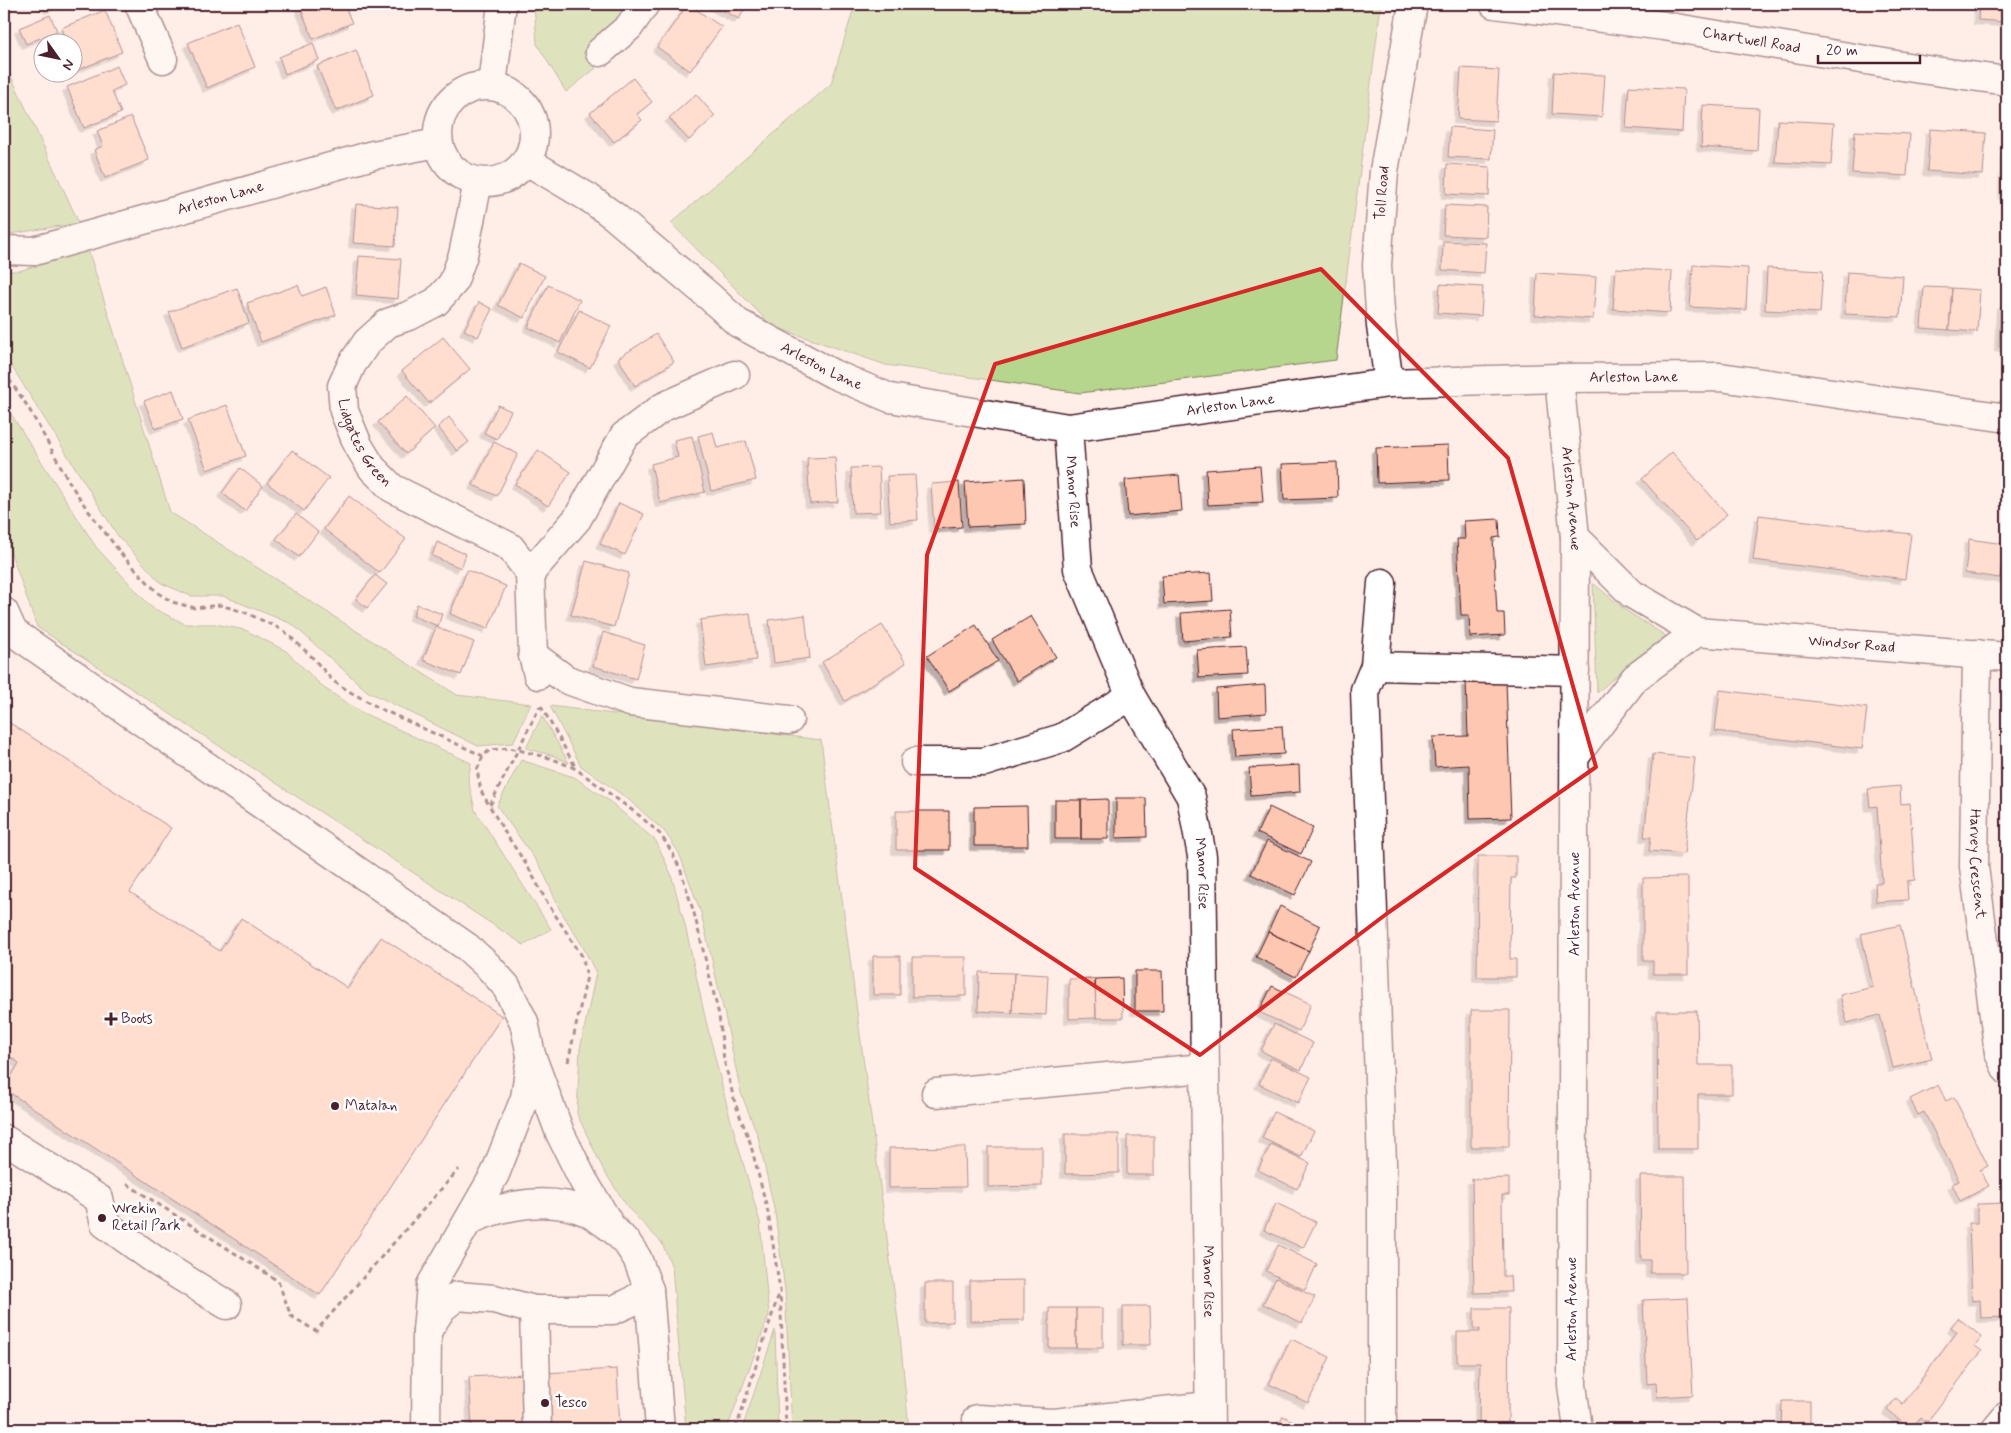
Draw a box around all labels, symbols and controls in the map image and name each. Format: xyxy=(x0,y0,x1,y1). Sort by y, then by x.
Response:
street label: Chartwell Road xyxy=(1701,23,1802,59)
north arrow xyxy=(32,32,82,82)
scale bar xyxy=(1818,32,1921,64)
text: 20 m xyxy=(1826,41,1858,61)
text: N xyxy=(58,56,78,73)
street label: Toll Road xyxy=(1370,164,1395,221)
street label: Arleston Lane xyxy=(175,176,266,220)
street label: Arleston Lane xyxy=(777,338,865,395)
street label: Arleston Lane xyxy=(1589,367,1678,388)
street label: Arleston Lane xyxy=(1185,389,1276,421)
street label: Lidgates Green xyxy=(333,398,396,492)
street label: Arleston Avenue xyxy=(1556,445,1585,551)
street label: Manor Rise xyxy=(1060,455,1085,529)
street label: Windsor Road xyxy=(1807,631,1896,658)
street label: Harvey Crescent xyxy=(1964,809,1991,920)
street label: Manor Rise xyxy=(1189,836,1213,910)
street label: Arleston Avenue xyxy=(1565,852,1585,956)
place label: Boots xyxy=(121,1009,153,1029)
marker: Boots xyxy=(105,1013,117,1025)
place label: Matalan xyxy=(345,1096,397,1116)
marker: Matalan xyxy=(329,1100,341,1112)
place label: Wrekin Retail Park xyxy=(112,1199,181,1236)
marker: Wrekin Retail Park xyxy=(96,1212,108,1224)
street label: Manor Rise xyxy=(1197,1245,1218,1318)
street label: Arleston Avenue xyxy=(1562,1257,1582,1361)
place label: Tesco xyxy=(555,1393,587,1413)
marker: Tesco xyxy=(539,1397,551,1409)

